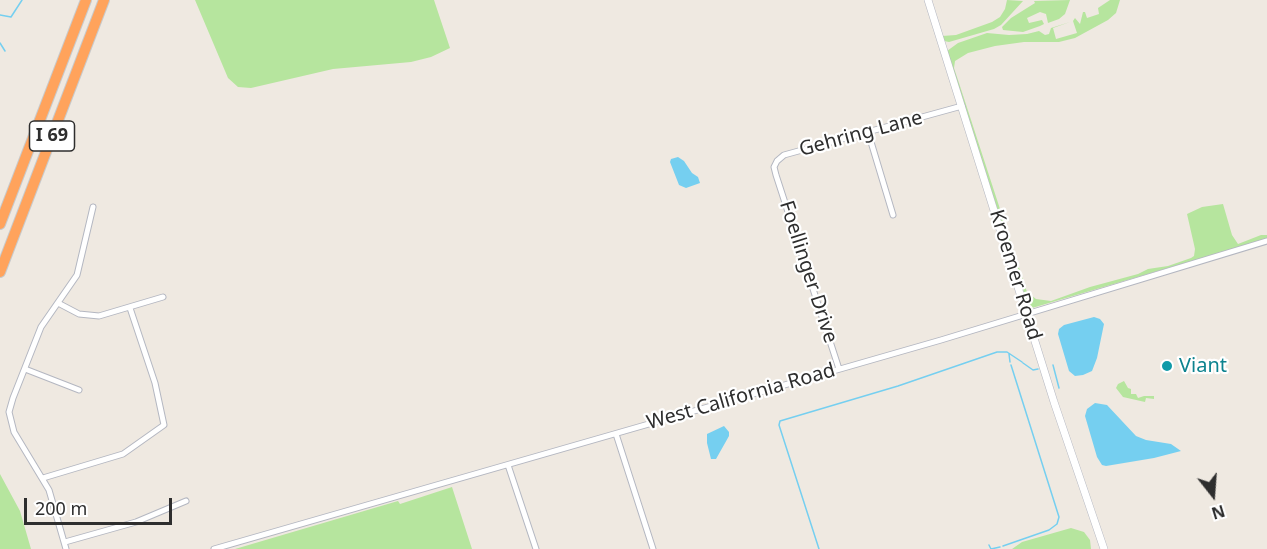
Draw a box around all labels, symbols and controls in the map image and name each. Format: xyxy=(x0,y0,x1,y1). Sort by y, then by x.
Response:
street label: Gehring Lane xyxy=(797,106,925,162)
road number: I 69 xyxy=(29,121,74,151)
street label: Foellinger Drive xyxy=(774,198,842,346)
street label: Kroemer Road xyxy=(984,207,1046,343)
place label: Viant xyxy=(1179,354,1227,378)
street label: West California Road xyxy=(644,359,838,435)
marker: Viant xyxy=(1160,359,1174,373)
north arrow xyxy=(1183,465,1243,525)
scale bar xyxy=(27,486,176,524)
text: 200 m xyxy=(35,496,87,520)
text: N xyxy=(1209,500,1228,525)

